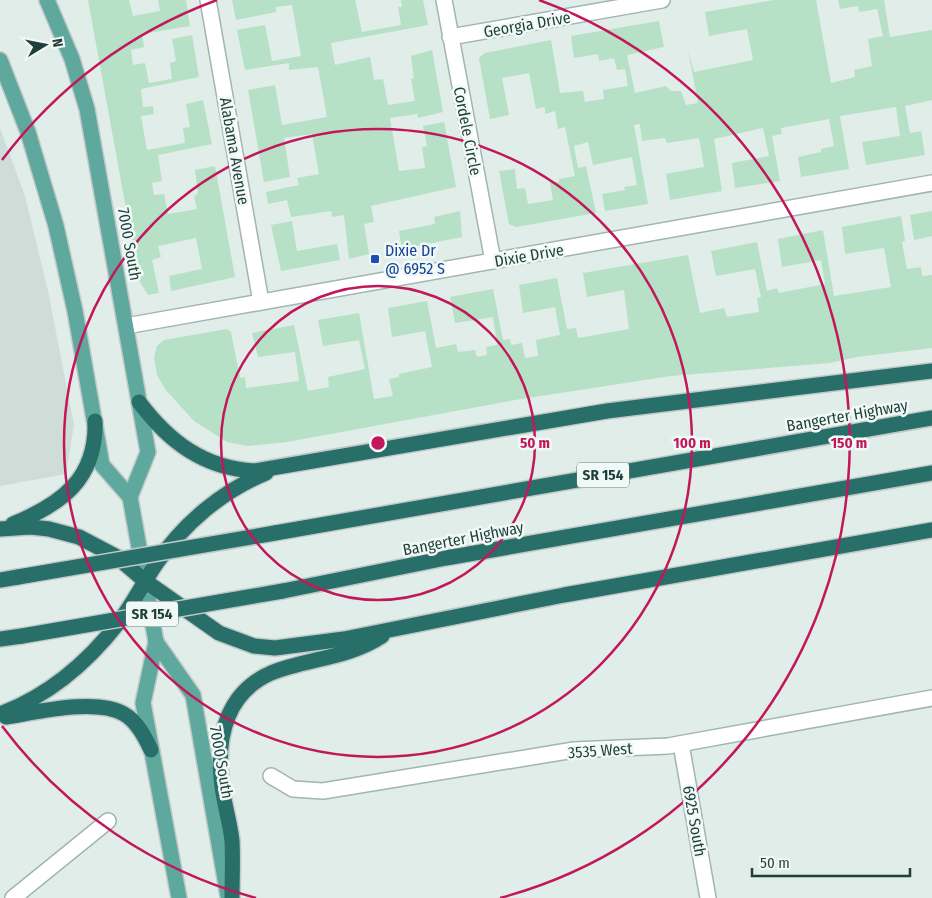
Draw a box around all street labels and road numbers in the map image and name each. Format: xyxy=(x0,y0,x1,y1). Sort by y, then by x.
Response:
street label: Georgia Drive xyxy=(482,7,572,41)
street label: Cordele Circle xyxy=(450,85,485,177)
street label: Alabama Avenue xyxy=(216,96,253,206)
street label: 7000 South xyxy=(114,206,145,282)
street label: Dixie Drive xyxy=(493,240,565,271)
street label: Bangerter Highway xyxy=(785,395,910,436)
road number: SR 154 xyxy=(577,462,629,488)
street label: Bangerter Highway xyxy=(401,517,526,560)
road number: SR 154 xyxy=(126,602,178,626)
street label: 7000 South xyxy=(206,724,237,800)
street label: 3535 West xyxy=(567,739,634,762)
street label: 6925 South xyxy=(679,784,710,858)

